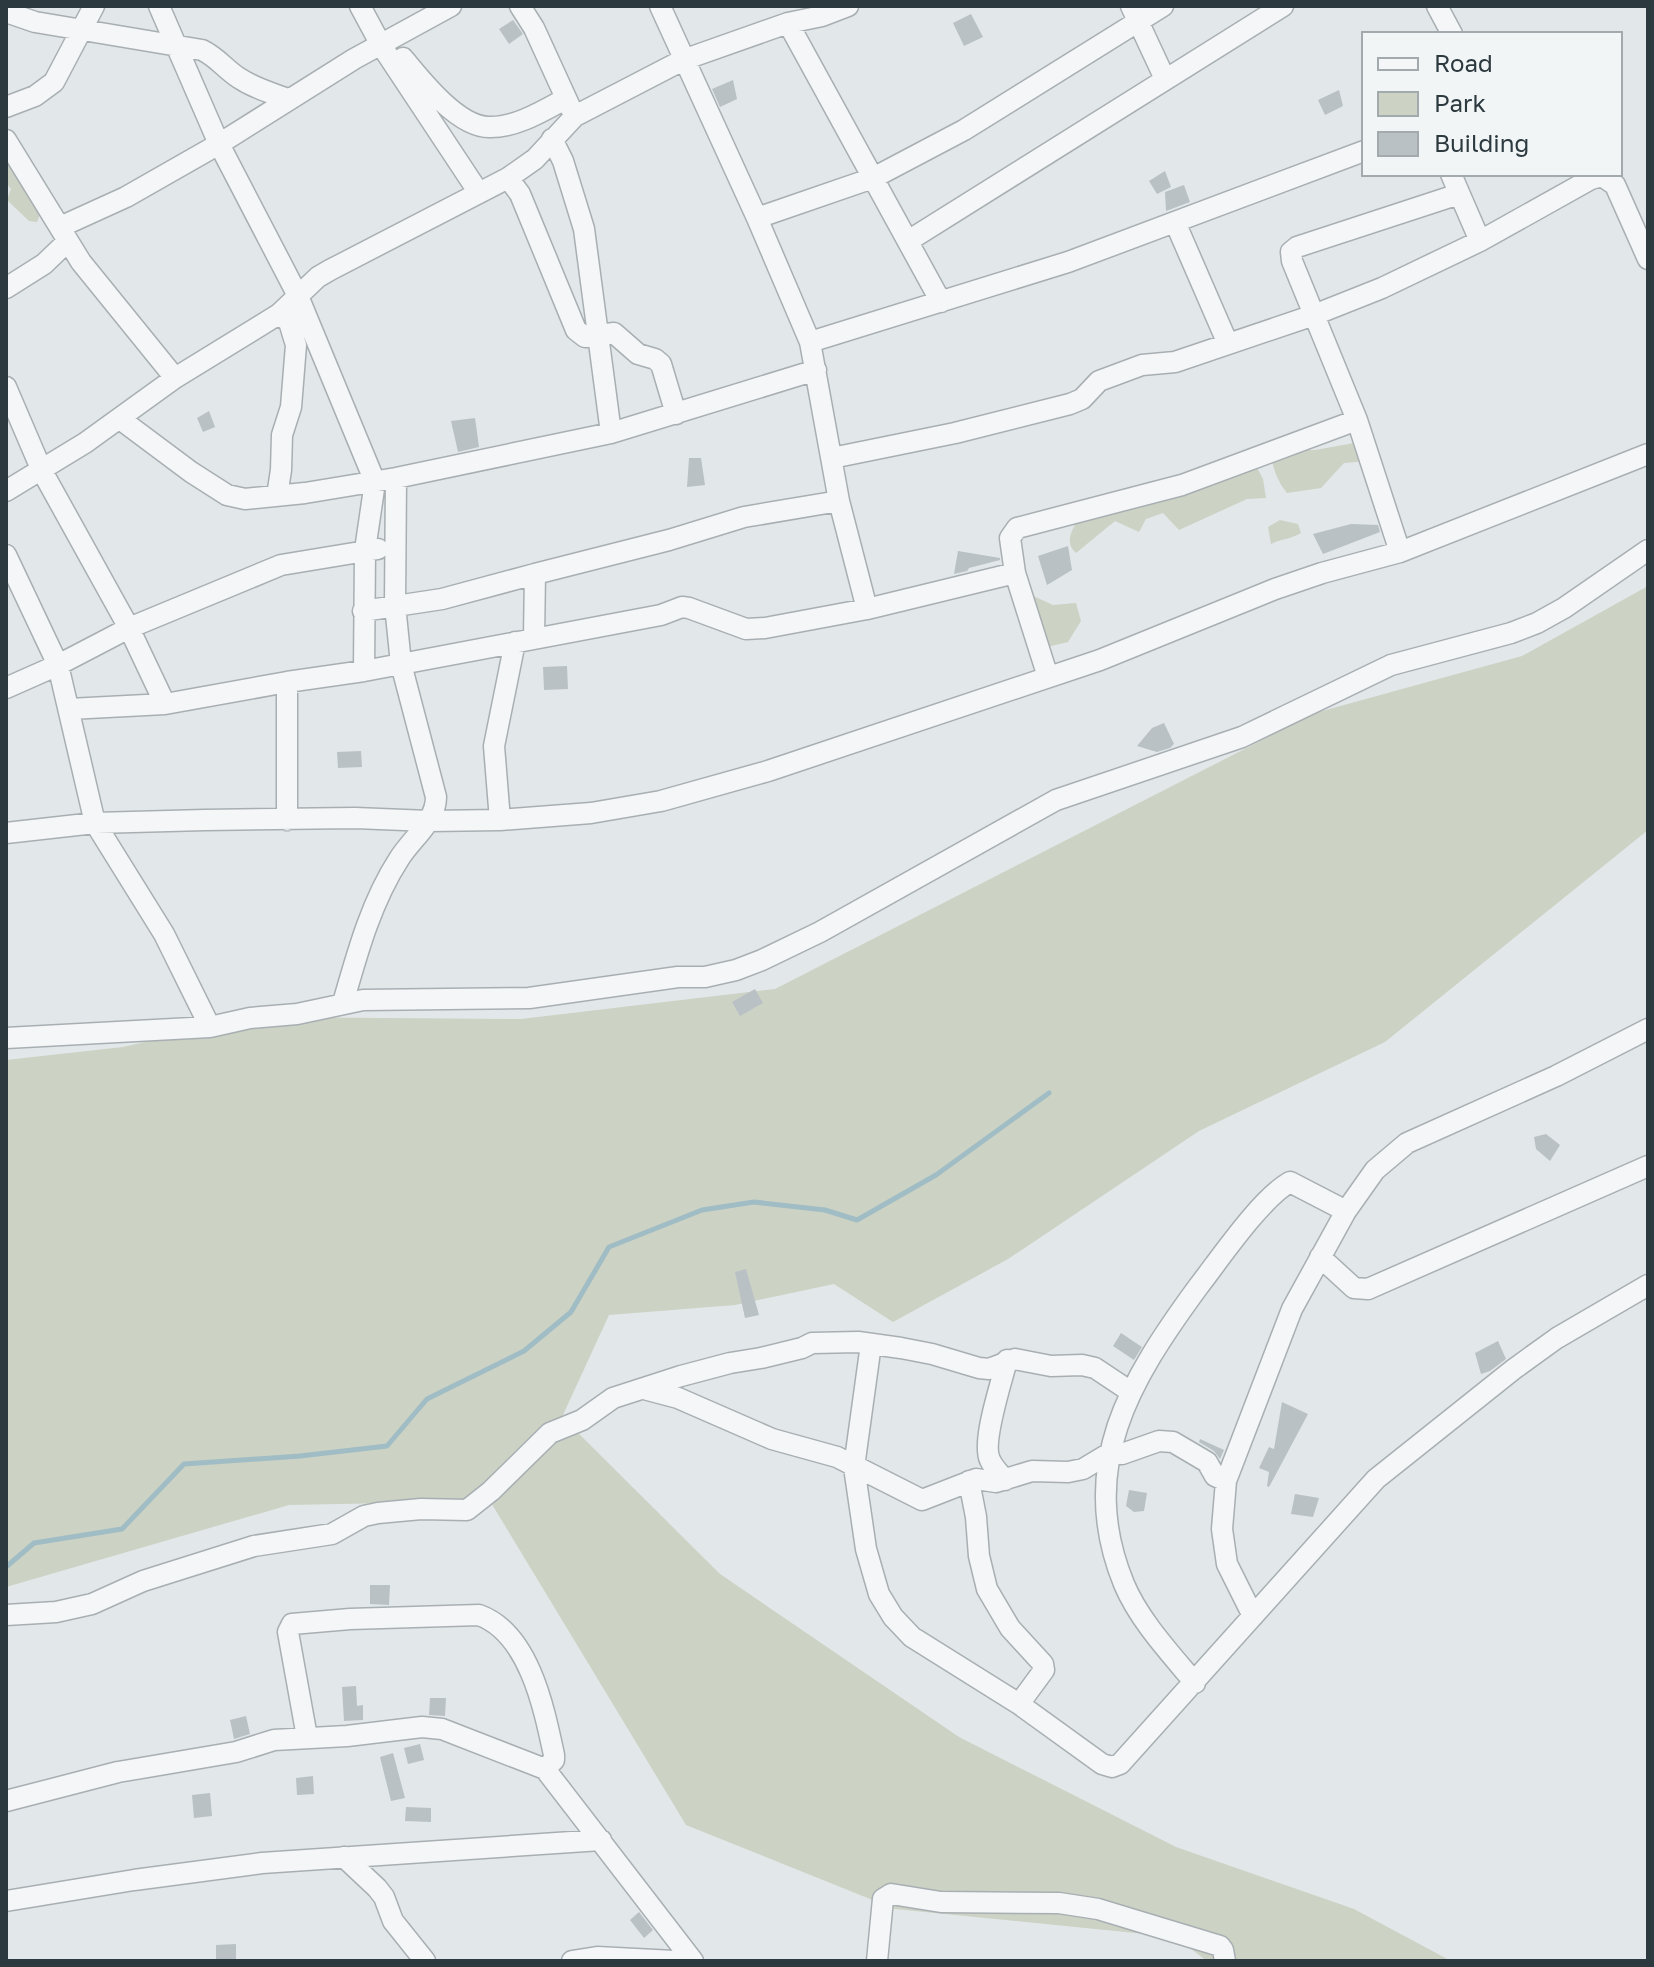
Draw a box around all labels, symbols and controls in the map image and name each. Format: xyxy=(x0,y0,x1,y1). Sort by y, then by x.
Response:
legend xyxy=(1362,32,1622,176)
text: Road xyxy=(1434,48,1493,77)
text: Park xyxy=(1434,88,1486,117)
text: Building xyxy=(1434,128,1529,157)

